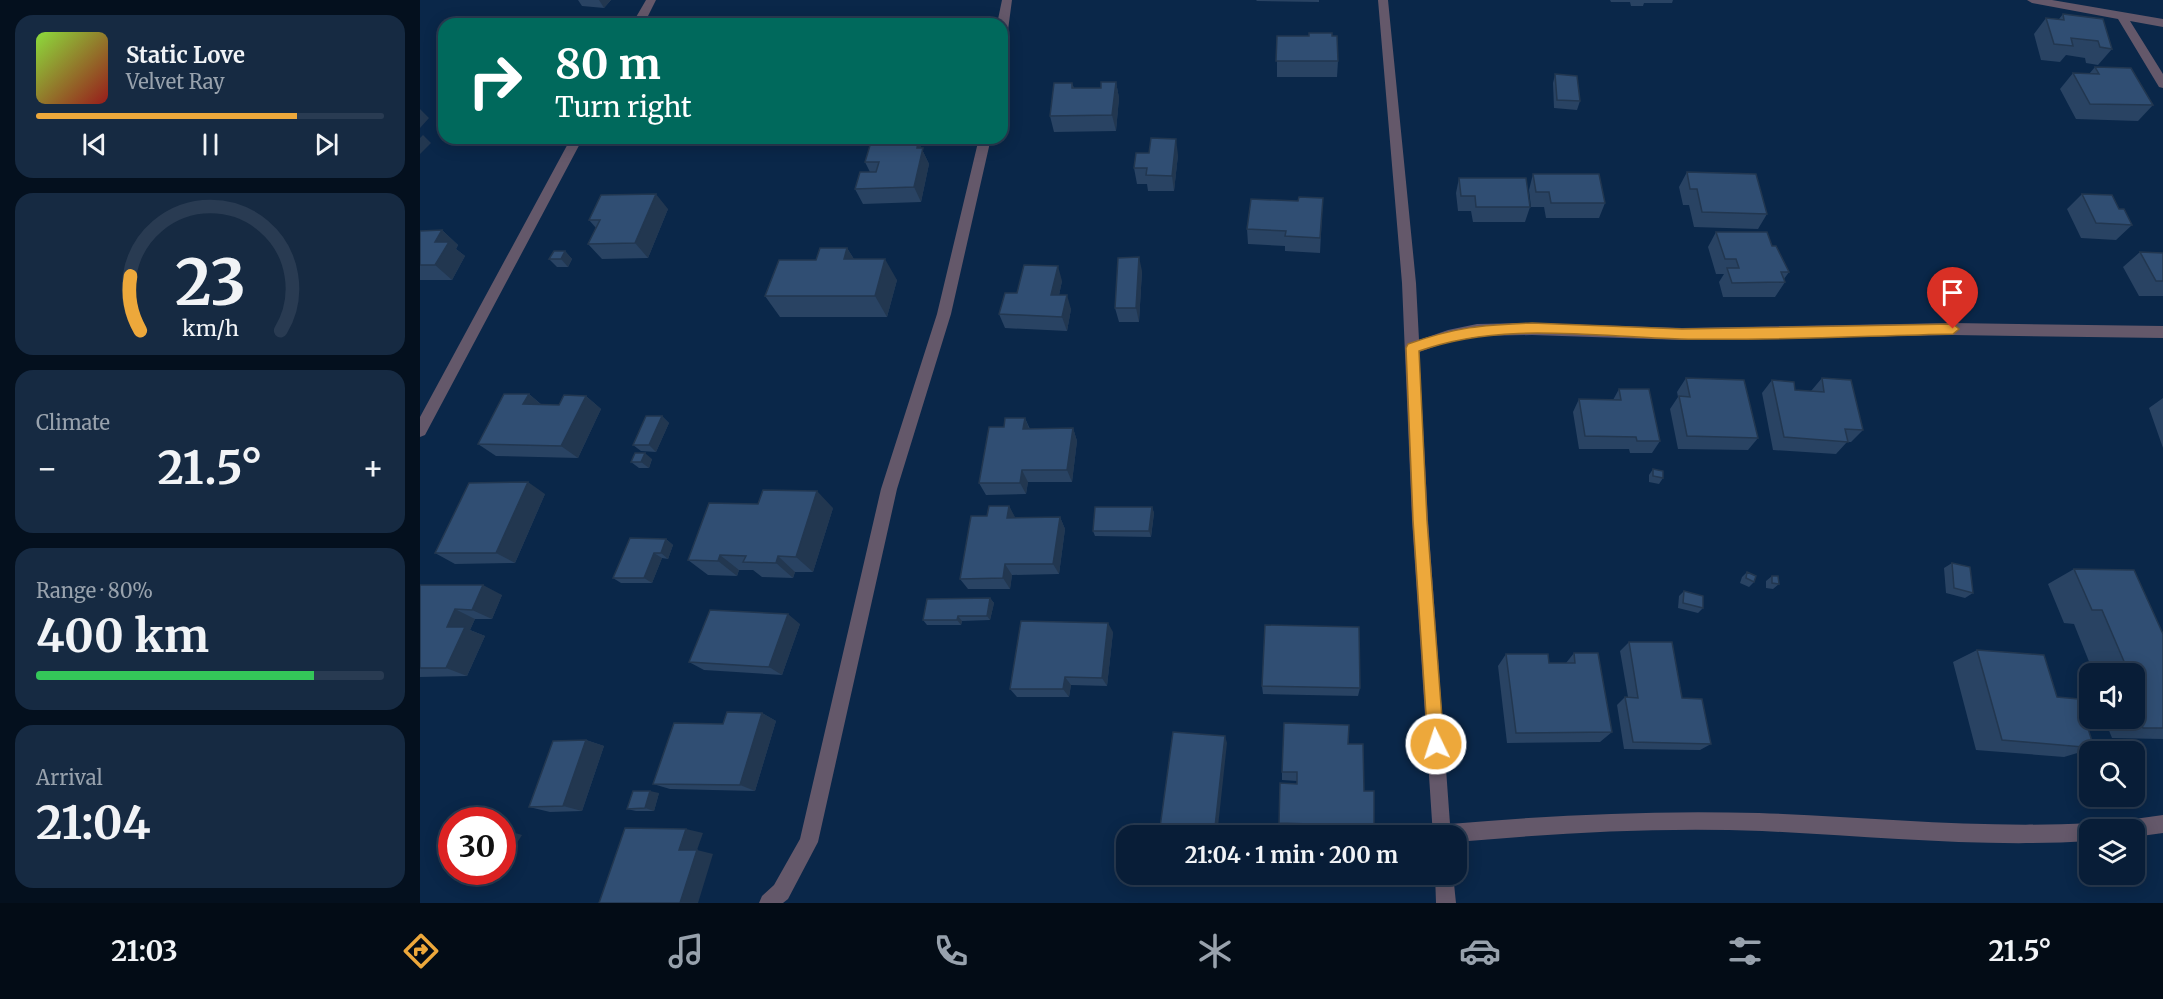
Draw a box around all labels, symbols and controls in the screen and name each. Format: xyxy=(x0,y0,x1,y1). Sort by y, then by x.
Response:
text: 80 m xyxy=(555,38,661,90)
text: Static Love xyxy=(126,41,245,69)
icon: right xyxy=(456,42,534,120)
text: Velvet Ray xyxy=(126,69,225,94)
text: Turn right xyxy=(555,90,692,124)
icon: previous xyxy=(78,128,111,161)
icon: pause xyxy=(194,128,227,161)
icon: next xyxy=(310,128,343,161)
text: 23 xyxy=(175,244,245,322)
pin xyxy=(1927,267,1978,329)
icon: arrive xyxy=(1936,276,1969,309)
text: km/h xyxy=(182,315,238,342)
text: Climate xyxy=(36,410,110,435)
text: 21.5° xyxy=(158,440,262,496)
text: − xyxy=(36,448,58,489)
text: + xyxy=(362,448,384,489)
text: Range · 80% xyxy=(36,578,153,603)
text: 400 km xyxy=(36,608,209,664)
map controls xyxy=(2079,663,2145,885)
button: sound xyxy=(2079,663,2145,729)
position arrow xyxy=(1404,712,1468,776)
button: search xyxy=(2079,741,2145,807)
text: Arrival xyxy=(36,765,103,790)
text: 21:04 xyxy=(36,795,151,851)
speed limit sign: 30 xyxy=(438,807,516,885)
button: layers xyxy=(2079,819,2145,885)
text: 21:04 · 1 min · 200 m xyxy=(1185,841,1398,869)
icon: directions xyxy=(400,930,442,972)
icon: music xyxy=(665,930,707,972)
icon: phone xyxy=(930,930,972,972)
icon: climate xyxy=(1194,930,1236,972)
icon: car xyxy=(1459,930,1501,972)
icon: filters xyxy=(1724,930,1766,972)
text: 21:03 xyxy=(111,934,178,968)
text: 21.5° xyxy=(1989,934,2052,968)

